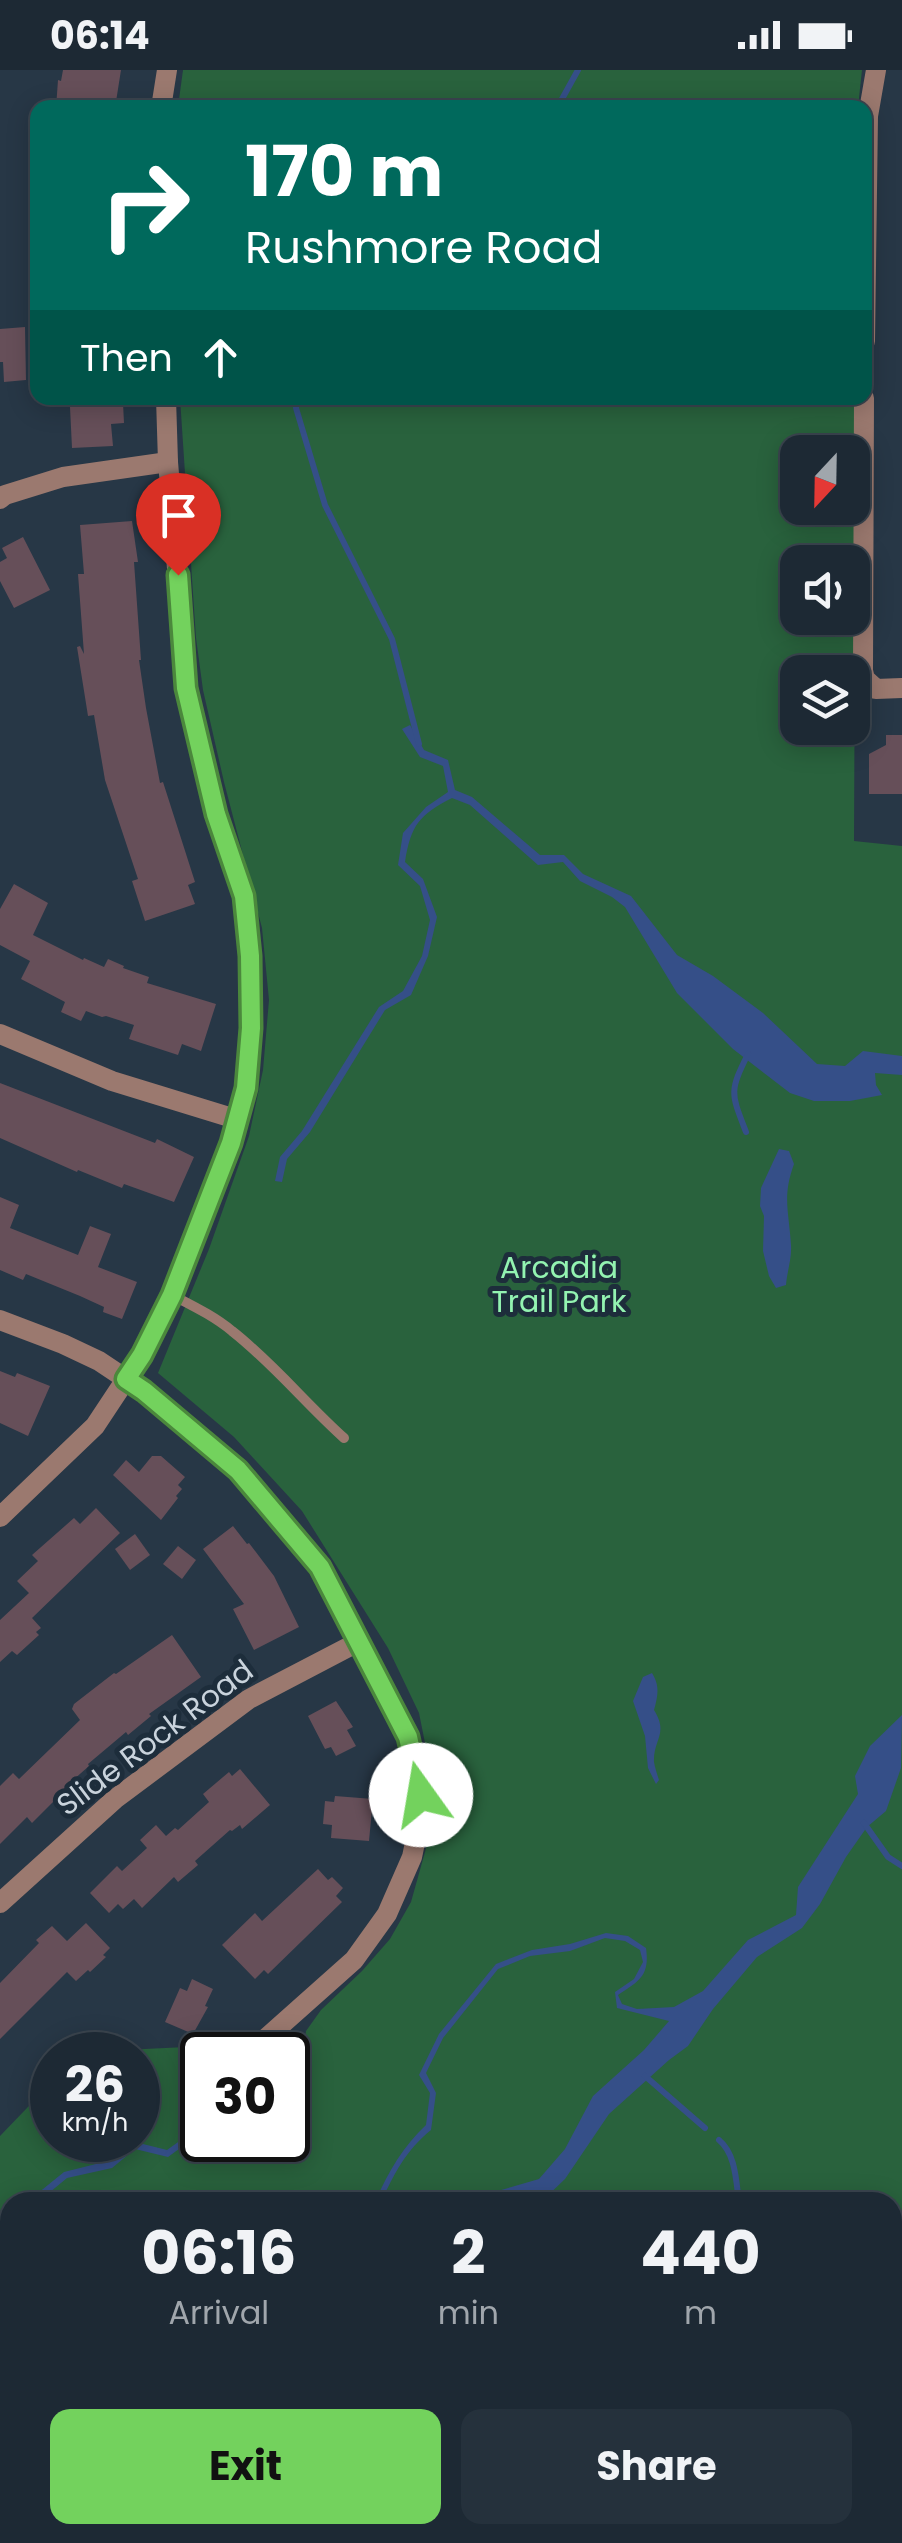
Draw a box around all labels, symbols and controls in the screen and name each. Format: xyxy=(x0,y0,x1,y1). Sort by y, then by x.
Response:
text: 06:14 xyxy=(50,9,150,62)
text: 170 m xyxy=(245,122,443,221)
icon: right xyxy=(80,140,210,270)
text: Rushmore Road xyxy=(245,216,602,279)
icon: ahead xyxy=(193,330,248,385)
text: Then xyxy=(80,331,173,384)
north arrow xyxy=(780,435,870,525)
map controls xyxy=(780,435,870,745)
pin xyxy=(136,473,221,576)
icon: arrive xyxy=(151,488,206,543)
button: sound xyxy=(780,545,870,635)
button: layers xyxy=(780,655,870,745)
park label: Arcadia Trail Park xyxy=(492,1246,627,1323)
street label: Slide Rock Road xyxy=(47,1649,262,1826)
position arrow xyxy=(369,1743,473,1847)
speed limit sign: 30 xyxy=(180,2032,310,2162)
text: 26 xyxy=(65,2049,125,2120)
text: km/h xyxy=(62,2105,128,2140)
text: 06:16 xyxy=(141,2211,296,2295)
text: 2 xyxy=(451,2211,486,2295)
text: 440 xyxy=(640,2211,761,2295)
text: Arrival xyxy=(168,2290,269,2335)
text: min xyxy=(438,2290,499,2335)
text: m xyxy=(684,2290,717,2335)
button: Exit xyxy=(50,2409,441,2524)
button: Share xyxy=(461,2409,852,2524)

